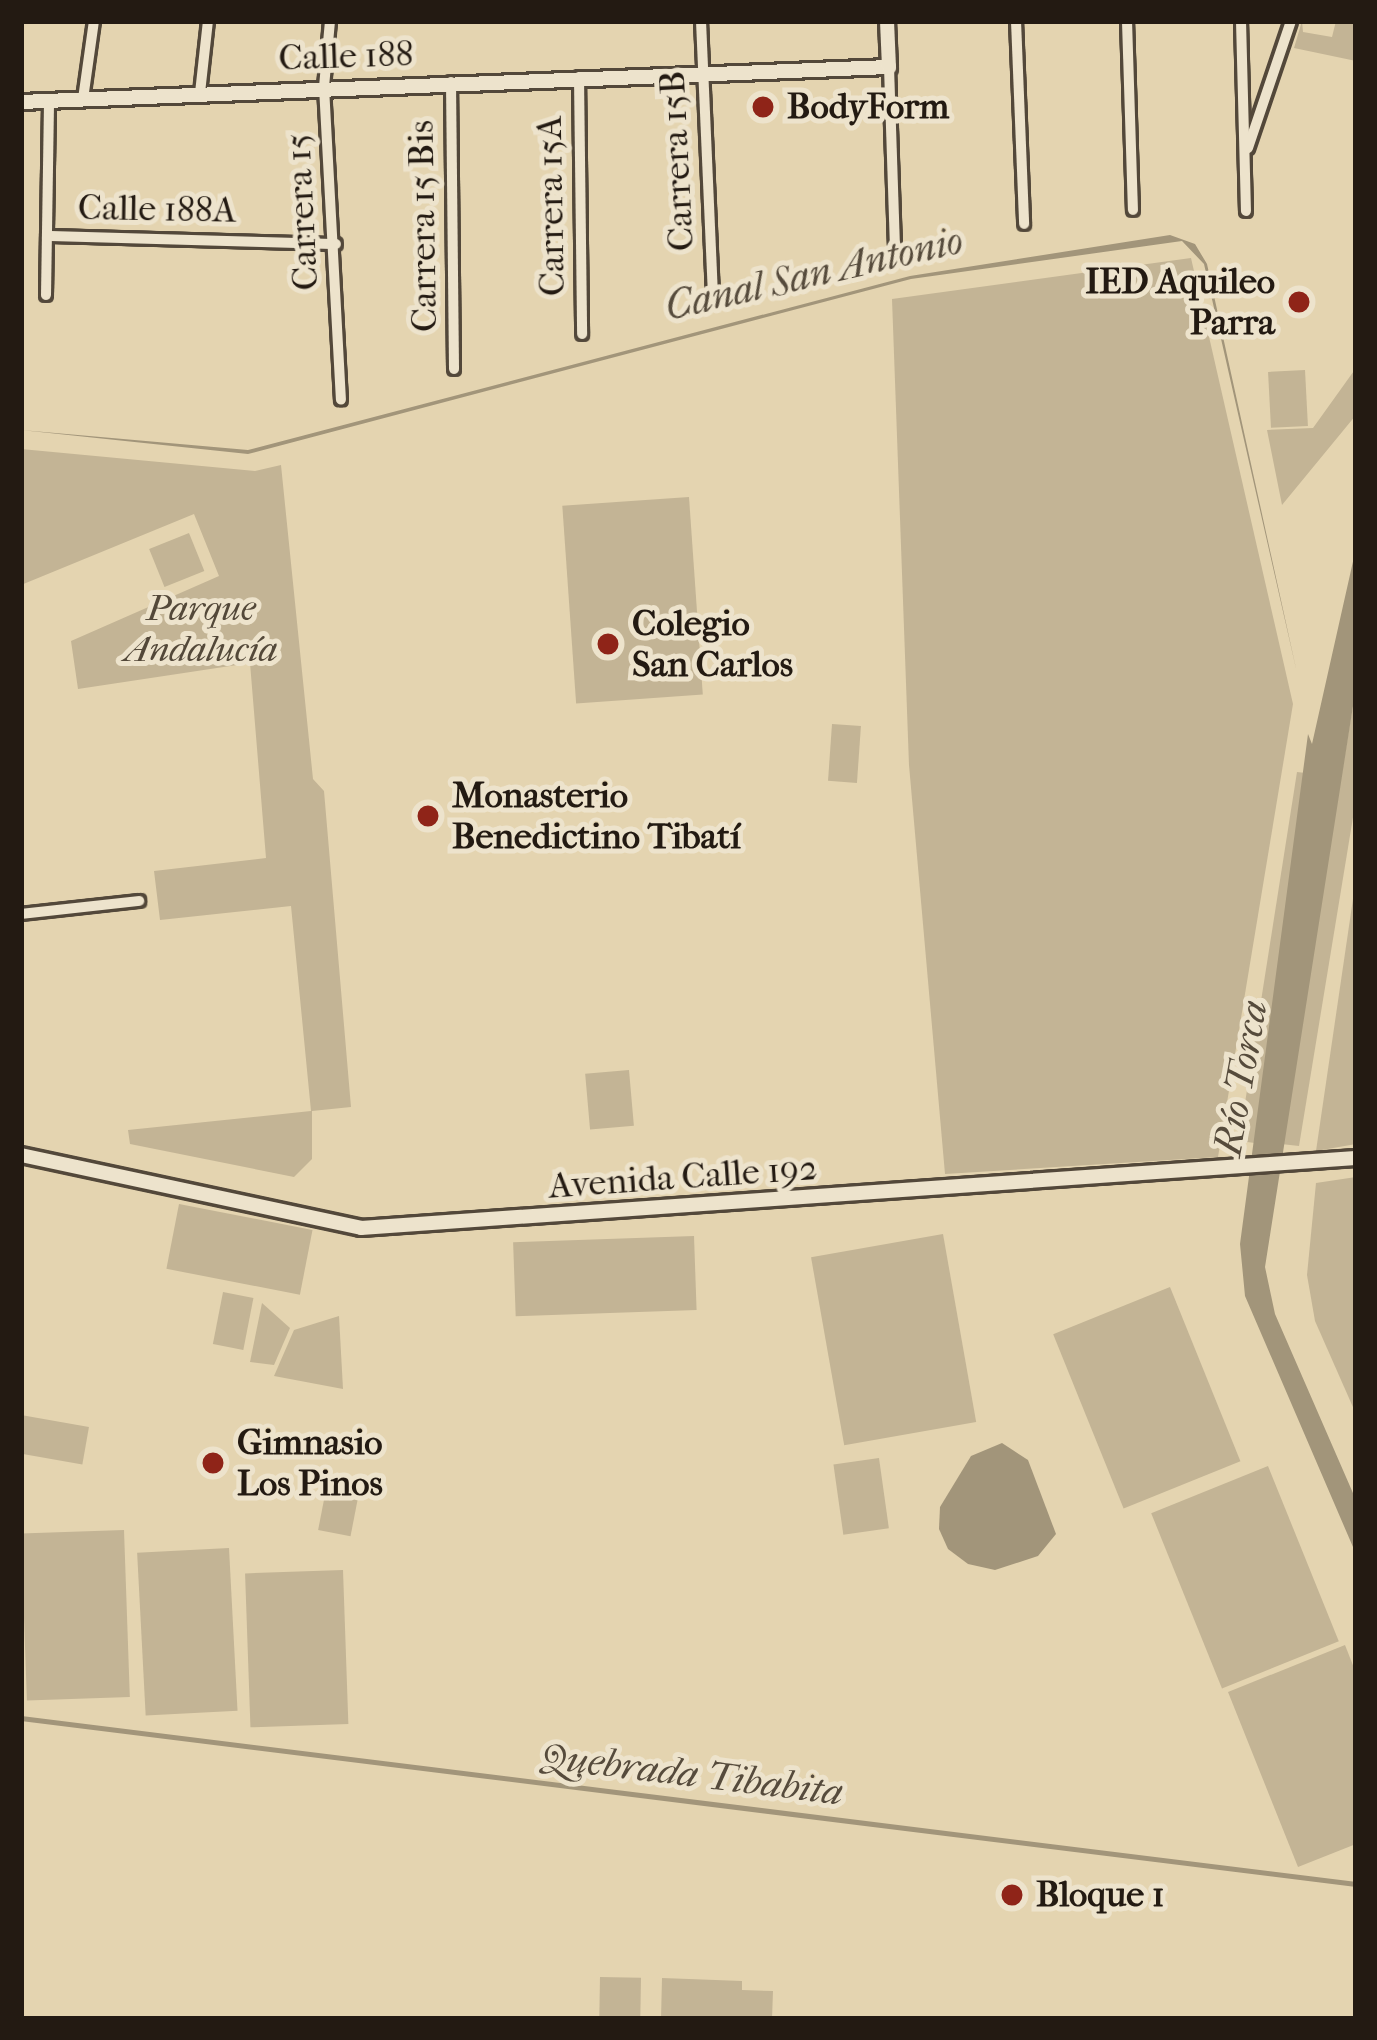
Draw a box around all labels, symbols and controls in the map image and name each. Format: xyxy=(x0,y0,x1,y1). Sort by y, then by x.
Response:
street label: Calle 188 xyxy=(278,32,414,80)
street label: Carrera 15B xyxy=(651,70,703,252)
place label: BodyForm xyxy=(787,85,949,129)
marker: BodyForm xyxy=(750,94,776,120)
street label: Carrera 15A xyxy=(528,115,574,297)
street label: Carrera 15 Bis xyxy=(400,120,446,332)
street label: Carrera 15 xyxy=(276,132,328,292)
street label: Calle 188A xyxy=(77,186,237,232)
water label: Canal San Antonio xyxy=(661,217,967,331)
place label: IED Aquileo Parra xyxy=(1085,259,1275,344)
marker: IED Aquileo Parra xyxy=(1286,289,1312,315)
park label: Parque Andalucía xyxy=(124,586,278,671)
place label: Colegio San Carlos xyxy=(632,601,793,686)
marker: Colegio San Carlos xyxy=(595,631,621,657)
place label: Monasterio Benedictino Tibatí xyxy=(452,773,741,858)
marker: Monasterio Benedictino Tibatí xyxy=(415,803,441,829)
water label: Río Torca xyxy=(1204,997,1278,1159)
street label: Avenida Calle 192 xyxy=(547,1146,819,1208)
place label: Gimnasio Los Pinos xyxy=(237,1420,383,1505)
marker: Gimnasio Los Pinos xyxy=(200,1450,226,1476)
water label: Quebrada Tibabita xyxy=(538,1732,846,1816)
place label: Bloque 1 xyxy=(1036,1873,1165,1917)
marker: Bloque 1 xyxy=(999,1882,1025,1908)

